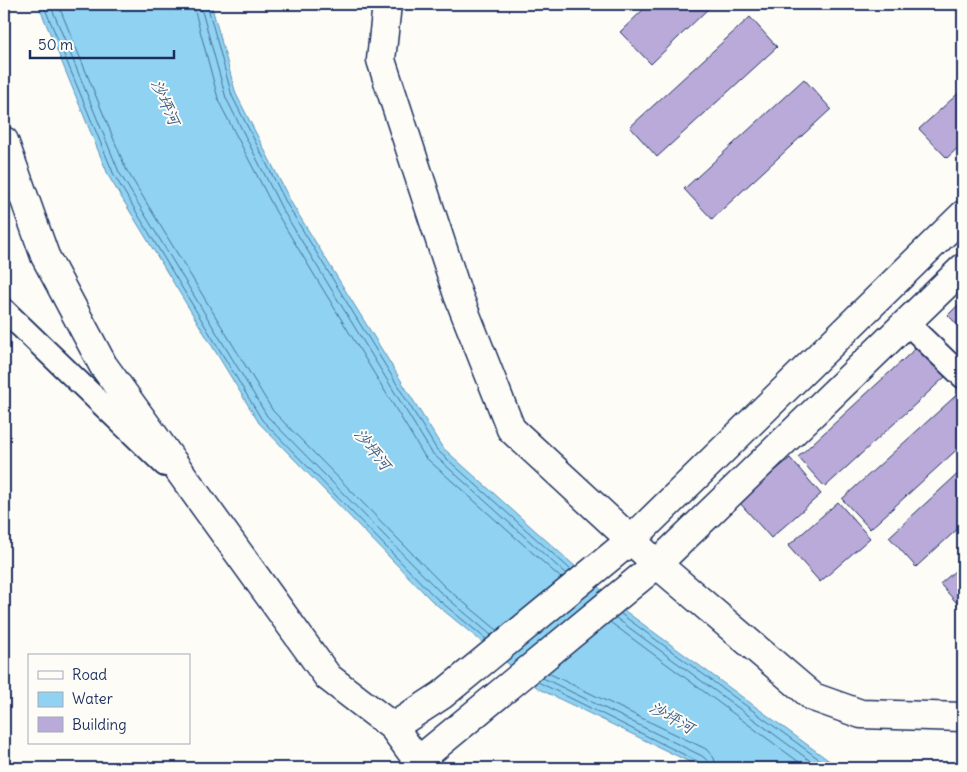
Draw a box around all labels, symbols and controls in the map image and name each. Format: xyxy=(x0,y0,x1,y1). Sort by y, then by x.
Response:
scale bar xyxy=(30,28,174,60)
text: 50 m xyxy=(38,35,73,54)
water label: 沙坪河 xyxy=(147,76,186,131)
water label: 沙坪河 xyxy=(350,424,398,476)
legend xyxy=(28,654,190,744)
text: Road xyxy=(72,665,107,684)
text: Water xyxy=(72,689,113,708)
water label: 沙坪河 xyxy=(646,697,700,739)
text: Building xyxy=(72,715,127,734)

